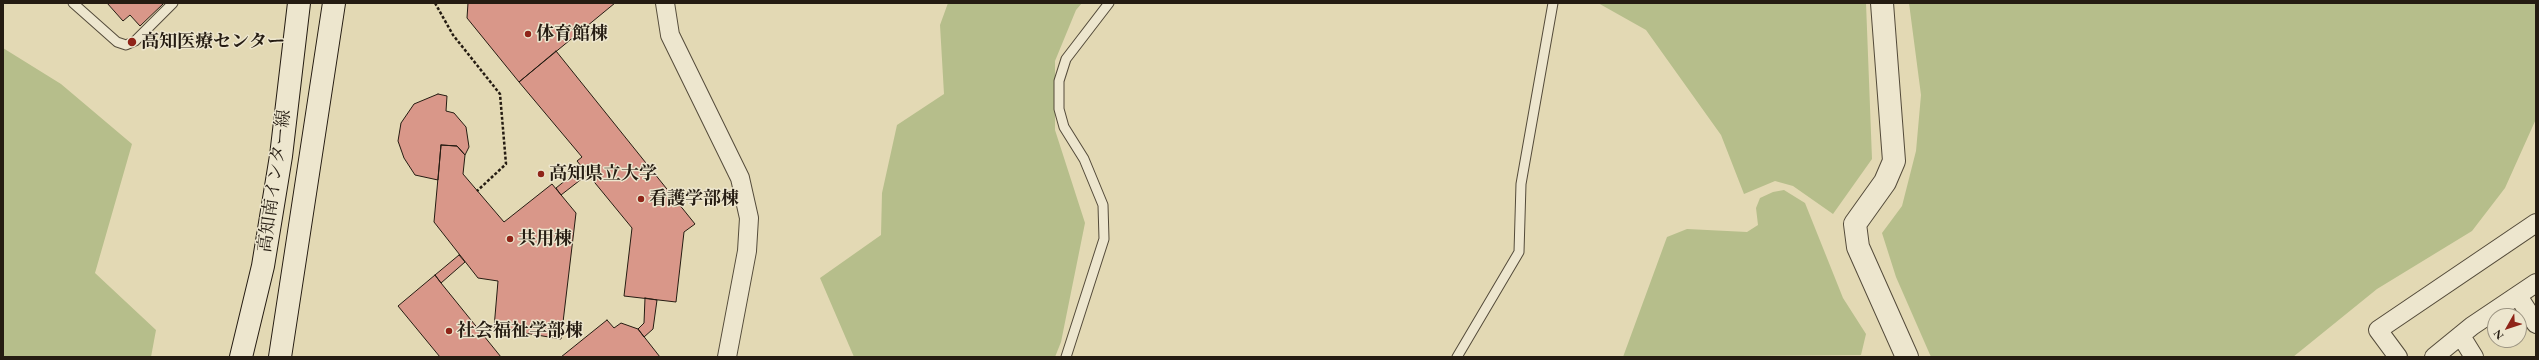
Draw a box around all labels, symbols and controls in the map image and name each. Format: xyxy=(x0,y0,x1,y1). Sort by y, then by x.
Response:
place label: 体育館棟 xyxy=(536,23,608,45)
marker: 体育館棟 xyxy=(523,29,533,39)
place label: 高知医療センター xyxy=(141,31,285,53)
marker: 高知医療センター xyxy=(126,36,138,48)
street label: 高知南インター線 xyxy=(254,108,296,254)
place label: 高知県立大学 xyxy=(549,163,657,185)
marker: 高知県立大学 xyxy=(536,169,546,179)
place label: 看護学部棟 xyxy=(649,188,739,210)
marker: 看護学部棟 xyxy=(636,194,646,204)
place label: 共用棟 xyxy=(518,228,572,250)
marker: 共用棟 xyxy=(505,234,515,244)
north arrow xyxy=(2487,308,2527,348)
place label: 社会福祉学部棟 xyxy=(457,320,583,342)
marker: 社会福祉学部棟 xyxy=(444,326,454,336)
text: N xyxy=(2490,327,2507,343)

